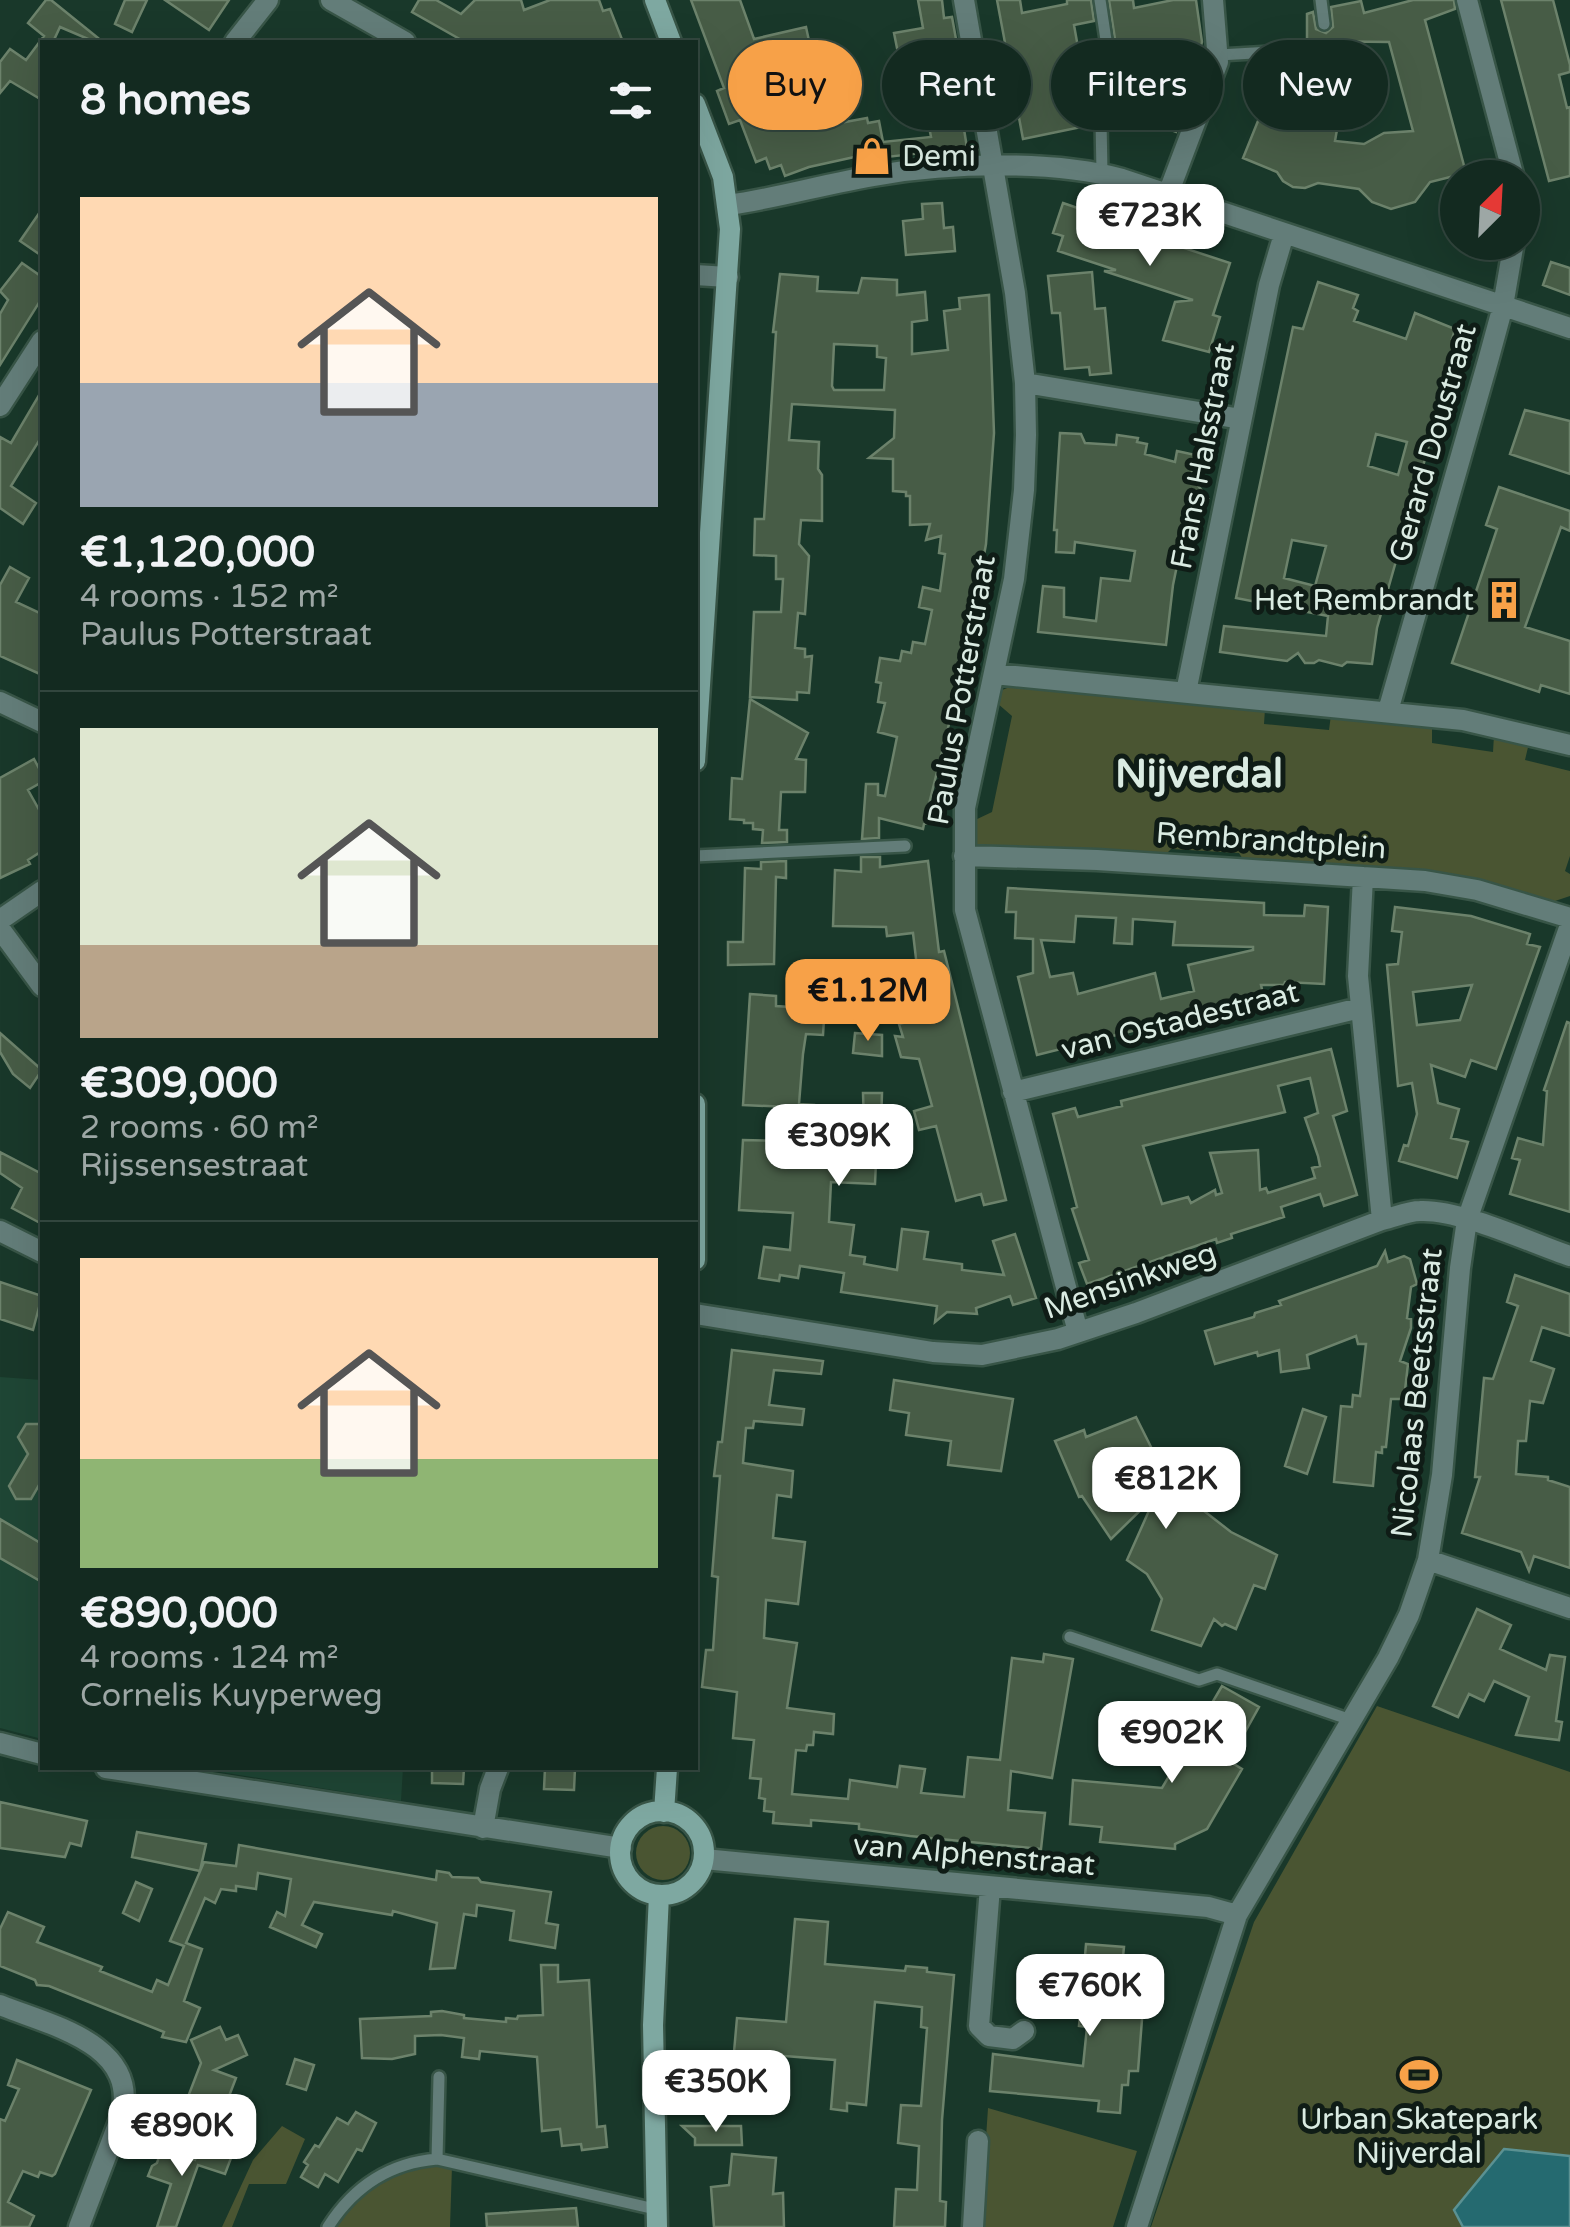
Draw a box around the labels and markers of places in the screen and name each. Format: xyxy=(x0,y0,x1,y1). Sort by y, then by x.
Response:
shop icon: Demi xyxy=(851,135,893,177)
place label: Demi xyxy=(902,138,976,175)
pin: €723K xyxy=(1080,184,1220,269)
building icon: Het Rembrandt xyxy=(1483,579,1525,621)
place label: Het Rembrandt xyxy=(1254,582,1474,619)
pin: €1.12M xyxy=(787,959,949,1044)
pin: €309K xyxy=(769,1104,909,1189)
pin: €812K xyxy=(1096,1447,1236,1532)
pin: €902K xyxy=(1102,1701,1242,1786)
pin: €760K xyxy=(1020,1954,1160,2039)
pin: €350K xyxy=(646,2050,786,2135)
sports icon: Urban Skatepark Nijverdal xyxy=(1398,2054,1440,2096)
pin: €890K xyxy=(112,2094,252,2179)
place label: Urban Skatepark Nijverdal xyxy=(1300,2101,1538,2172)

